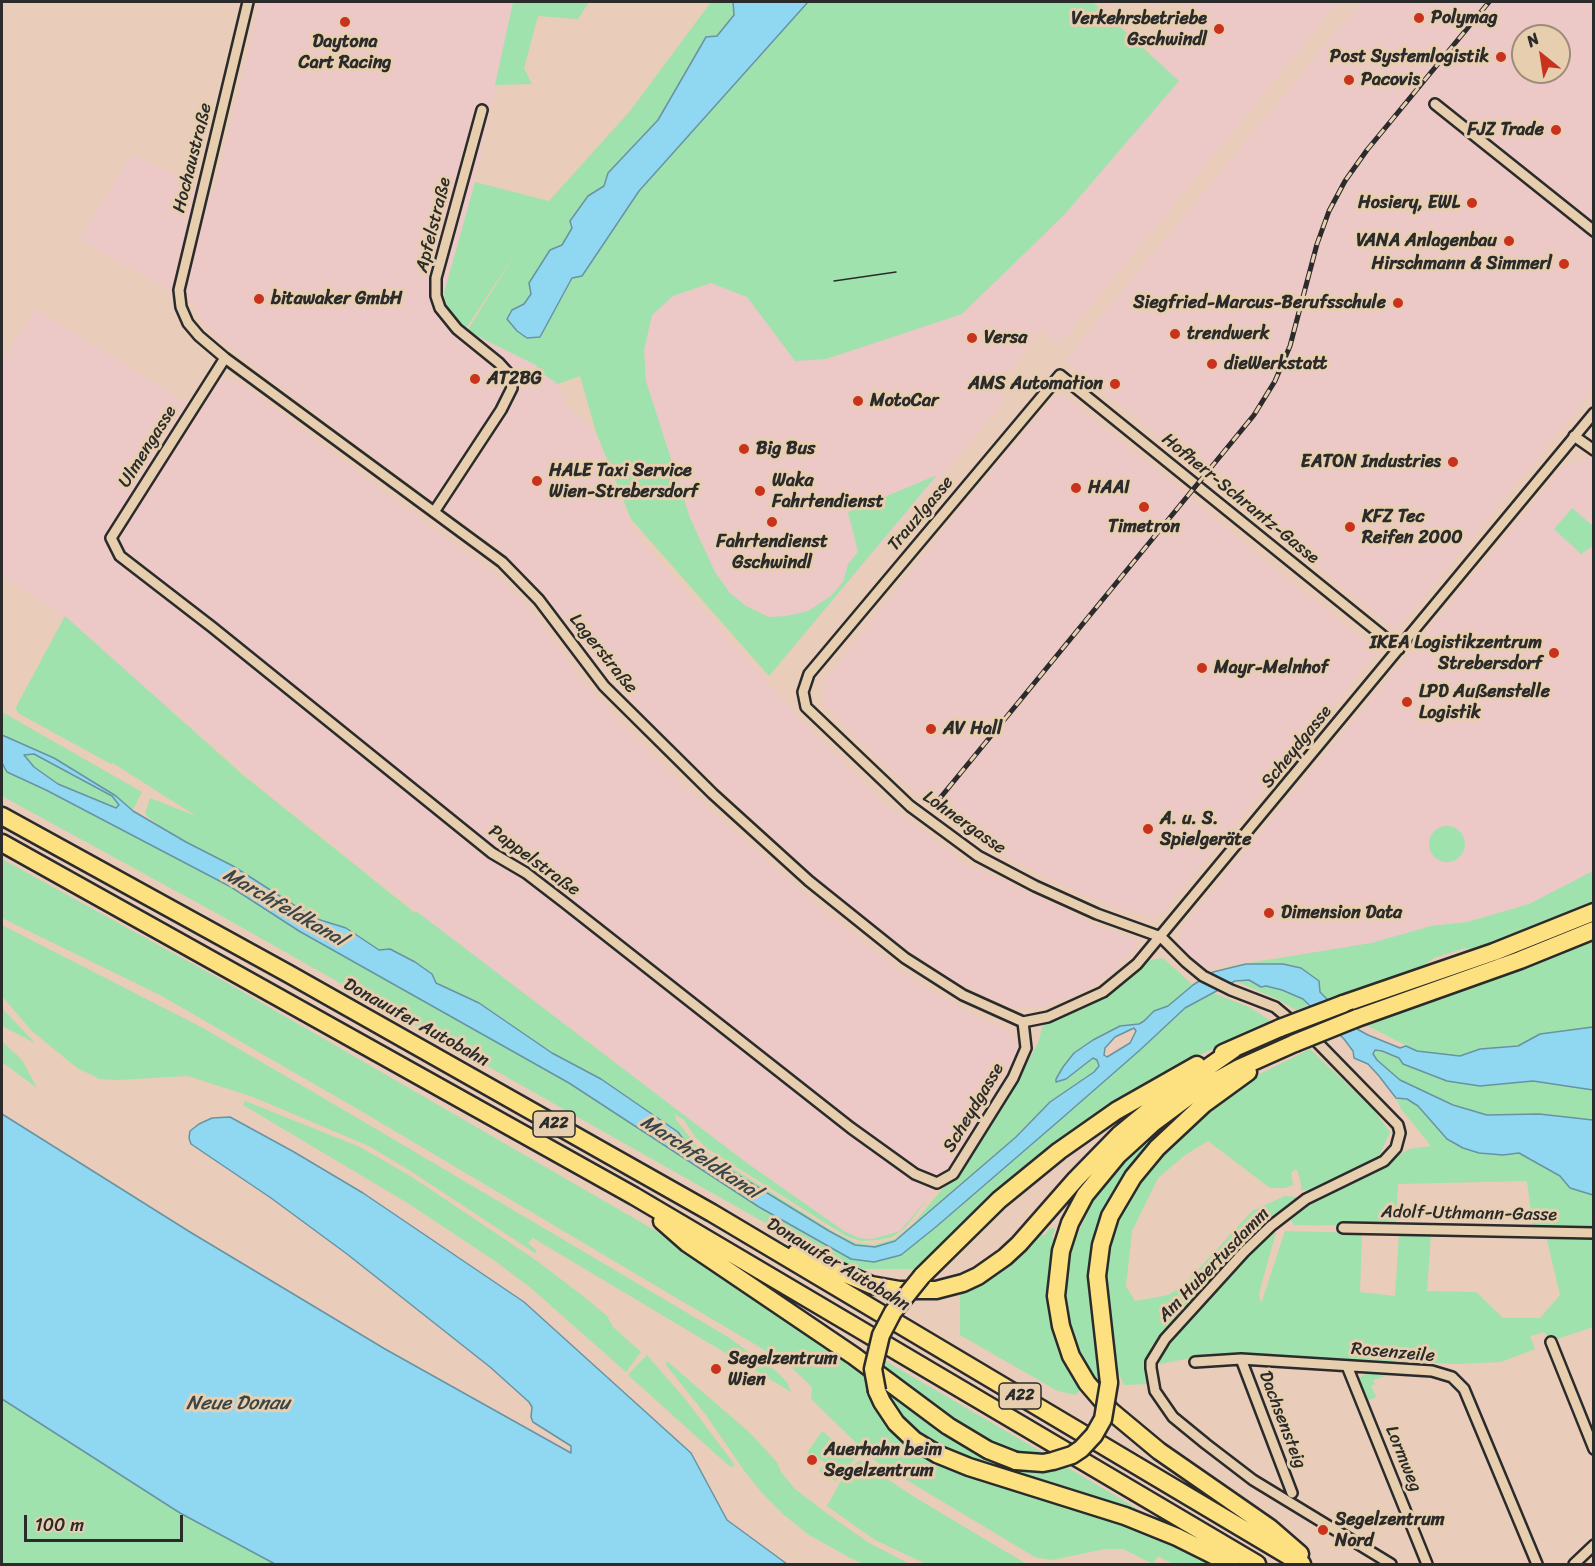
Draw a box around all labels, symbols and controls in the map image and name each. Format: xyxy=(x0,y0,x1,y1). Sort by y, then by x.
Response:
place label: Polymag xyxy=(1431,7,1497,29)
place label: Verkehrsbetriebe Gschwindl xyxy=(1071,8,1207,50)
marker: Polymag xyxy=(1412,11,1426,25)
marker: Daytona Cart Racing xyxy=(338,15,352,29)
marker: Verkehrsbetriebe Gschwindl xyxy=(1212,22,1226,36)
north arrow xyxy=(1511,24,1571,84)
text: N xyxy=(1521,24,1545,55)
place label: Daytona Cart Racing xyxy=(299,31,391,74)
place label: Post Systemlogistik xyxy=(1330,46,1489,68)
marker: Post Systemlogistik xyxy=(1494,50,1508,64)
place label: Pacovis xyxy=(1361,69,1420,91)
marker: Pacovis xyxy=(1342,73,1356,87)
street label: Hochaustraße xyxy=(169,101,217,215)
place label: FJZ Trade xyxy=(1467,119,1544,141)
marker: FJZ Trade xyxy=(1549,123,1563,137)
street label: Apfelstraße xyxy=(412,175,456,275)
place label: Hosiery, EWL xyxy=(1358,192,1460,214)
marker: Hosiery, EWL xyxy=(1465,196,1479,210)
place label: VANA Anlagenbau xyxy=(1356,230,1497,252)
marker: VANA Anlagenbau xyxy=(1502,234,1516,248)
place label: Hirschmann & Simmerl xyxy=(1371,253,1552,275)
marker: Hirschmann & Simmerl xyxy=(1557,257,1571,271)
place label: bitawaker GmbH xyxy=(271,288,402,310)
marker: bitawaker GmbH xyxy=(252,292,266,306)
place label: Siegfried-Marcus-Berufsschule xyxy=(1133,292,1386,314)
marker: Siegfried-Marcus-Berufsschule xyxy=(1391,296,1405,310)
place label: trendwerk xyxy=(1187,323,1269,345)
place label: Versa xyxy=(984,327,1027,349)
marker: trendwerk xyxy=(1168,327,1182,341)
marker: Versa xyxy=(965,331,979,345)
place label: dieWerkstatt xyxy=(1224,353,1327,375)
marker: dieWerkstatt xyxy=(1205,357,1219,371)
place label: AT2BG xyxy=(487,368,542,390)
marker: AT2BG xyxy=(468,372,482,386)
place label: AMS Automation xyxy=(968,373,1103,395)
marker: AMS Automation xyxy=(1108,377,1122,391)
place label: MotoCar xyxy=(870,390,938,412)
marker: MotoCar xyxy=(851,394,865,408)
street label: Ulmengasse xyxy=(114,402,182,492)
street label: Hofherr-Schrantz-Gasse xyxy=(1157,429,1323,569)
place label: Big Bus xyxy=(756,438,815,460)
marker: Big Bus xyxy=(737,442,751,456)
place label: EATON Industries xyxy=(1301,451,1441,473)
marker: EATON Industries xyxy=(1446,455,1460,469)
place label: HALE Taxi Service Wien-Strebersdorf xyxy=(549,460,698,502)
place label: Waka Fahrtendienst xyxy=(772,470,883,512)
street label: Trauzlgasse xyxy=(883,472,959,556)
marker: HALE Taxi Service Wien-Strebersdorf xyxy=(530,474,544,488)
place label: HAAI xyxy=(1088,477,1130,499)
marker: HAAI xyxy=(1069,481,1083,495)
marker: Waka Fahrtendienst xyxy=(753,484,767,498)
marker: Timetron xyxy=(1137,500,1151,514)
place label: KFZ Tec Reifen 2000 xyxy=(1362,506,1463,548)
marker: Fahrtendienst Gschwindl xyxy=(765,515,779,529)
place label: Timetron xyxy=(1108,516,1180,538)
marker: KFZ Tec Reifen 2000 xyxy=(1343,520,1357,534)
place label: Fahrtendienst Gschwindl xyxy=(716,531,828,574)
street label: Lagerstraße xyxy=(564,610,642,698)
place label: IKEA Logistikzentrum Strebersdorf xyxy=(1370,632,1542,674)
marker: IKEA Logistikzentrum Strebersdorf xyxy=(1547,646,1561,660)
place label: Mayr-Melnhof xyxy=(1214,657,1328,679)
marker: Mayr-Melnhof xyxy=(1195,661,1209,675)
place label: LPD Außenstelle Logistik xyxy=(1419,681,1550,724)
marker: LPD Außenstelle Logistik xyxy=(1400,695,1414,709)
street label: Scheydgasse xyxy=(1257,701,1337,793)
place label: AV Hall xyxy=(943,718,1002,740)
marker: AV Hall xyxy=(924,722,938,736)
street label: Lohnergasse xyxy=(918,787,1010,859)
place label: A. u. S. Spielgeräte xyxy=(1160,808,1251,850)
street label: Pappelstraße xyxy=(484,821,584,901)
marker: A. u. S. Spielgeräte xyxy=(1141,822,1155,836)
water label: Marchfeldkanal xyxy=(218,863,350,953)
place label: Dimension Data xyxy=(1281,902,1402,924)
marker: Dimension Data xyxy=(1262,906,1276,920)
street label: Donauufer Autobahn xyxy=(339,974,493,1072)
street label: Scheydgasse xyxy=(939,1060,1009,1156)
water label: Marchfeldkanal xyxy=(636,1110,764,1206)
road number: A22 xyxy=(533,1111,575,1137)
street label: Adolf-Uthmann-Gasse xyxy=(1381,1202,1557,1226)
street label: Am Hubertusdamm xyxy=(1154,1203,1274,1327)
street label: Donauufer Autobahn xyxy=(762,1214,914,1316)
street label: Rosenzeile xyxy=(1350,1339,1436,1367)
place label: Segelzentrum Wien xyxy=(728,1348,838,1390)
marker: Segelzentrum Wien xyxy=(709,1362,723,1376)
street label: Dachsensteig xyxy=(1253,1368,1311,1472)
road number: A22 xyxy=(999,1383,1041,1409)
water label: Neue Donau xyxy=(186,1392,290,1416)
street label: Lormweg xyxy=(1380,1423,1426,1495)
place label: Auerhahn beim Segelzentrum xyxy=(824,1439,942,1482)
marker: Auerhahn beim Segelzentrum xyxy=(805,1453,819,1467)
scale bar xyxy=(27,1503,186,1541)
text: 100 m xyxy=(35,1509,84,1541)
place label: Segelzentrum Nord xyxy=(1335,1509,1445,1552)
marker: Segelzentrum Nord xyxy=(1316,1523,1330,1537)

